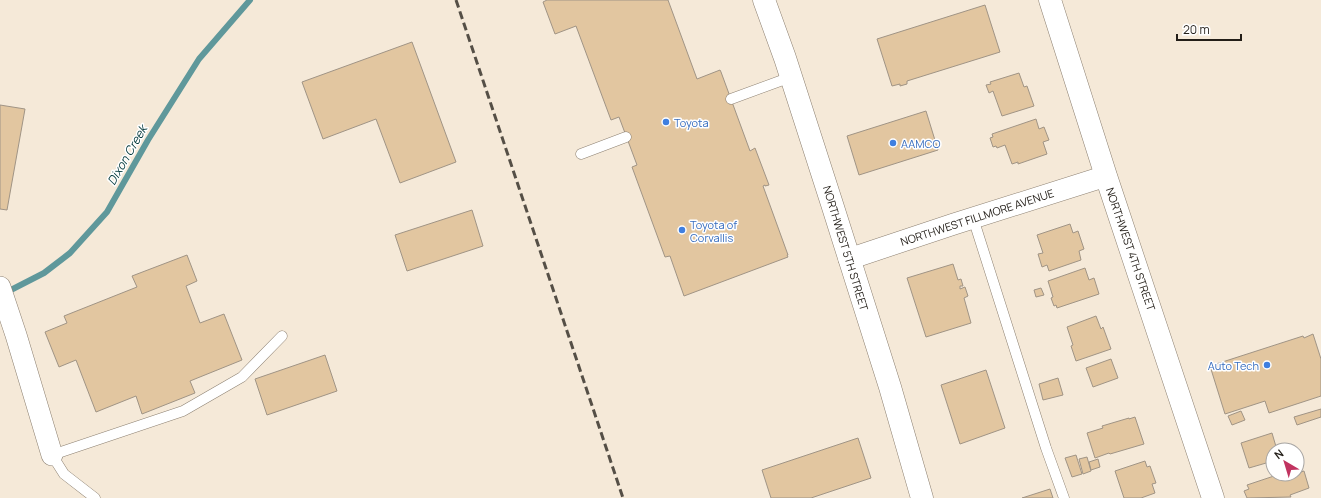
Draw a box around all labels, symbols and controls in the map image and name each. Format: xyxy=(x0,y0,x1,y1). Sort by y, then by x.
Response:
scale bar xyxy=(1177,16,1241,42)
text: 20 m xyxy=(1183,21,1210,38)
place label: Toyota xyxy=(674,115,709,130)
marker: Toyota xyxy=(661,117,671,127)
water label: Dixon Creek xyxy=(103,120,152,188)
place label: AAMCO xyxy=(901,136,940,151)
marker: AAMCO xyxy=(888,138,898,148)
street label: NORTHWEST 5TH STREET xyxy=(820,184,872,313)
street label: NORTHWEST FILLMORE AVENUE xyxy=(898,185,1056,249)
street label: NORTHWEST 4TH STREET xyxy=(1103,185,1159,313)
place label: Toyota of Corvallis xyxy=(690,217,737,245)
marker: Toyota of Corvallis xyxy=(677,225,687,235)
place label: Auto Tech xyxy=(1208,358,1259,373)
marker: Auto Tech xyxy=(1262,360,1272,370)
north arrow xyxy=(1265,442,1305,482)
text: N xyxy=(1271,445,1286,462)

